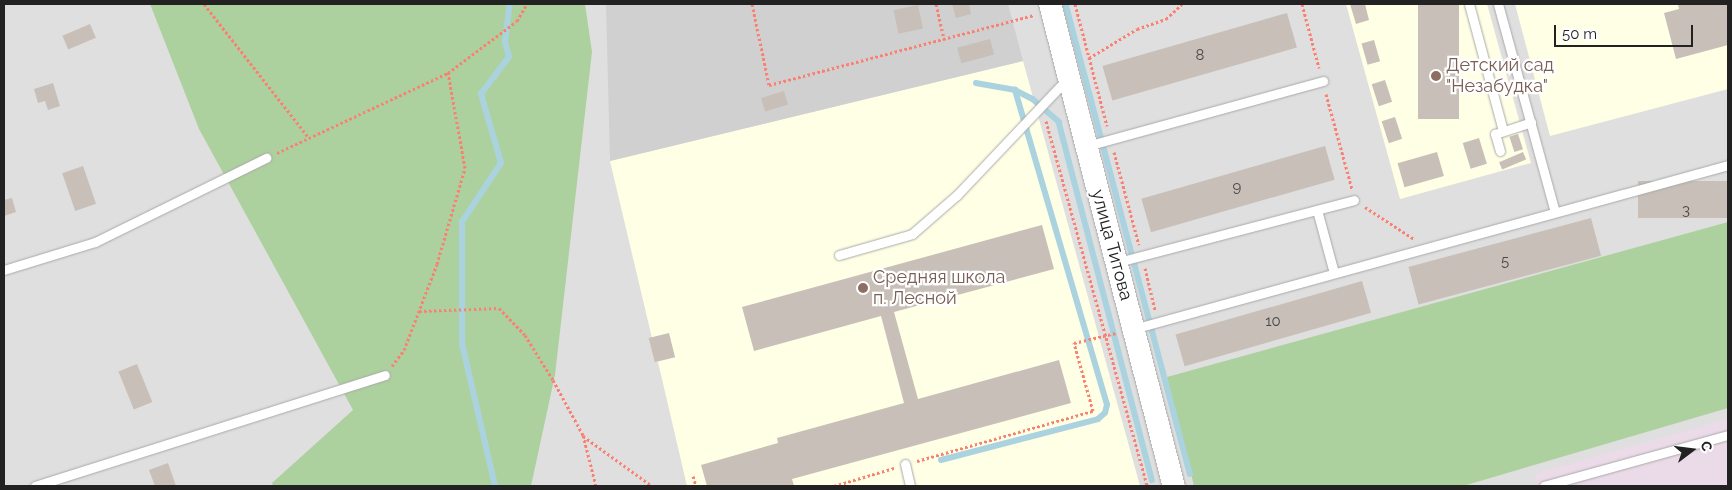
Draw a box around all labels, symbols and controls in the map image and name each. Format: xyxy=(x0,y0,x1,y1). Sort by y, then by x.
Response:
scale bar xyxy=(1557,15,1696,47)
text: 50 m xyxy=(1562,25,1597,43)
house number: 8 xyxy=(1196,47,1204,65)
place label: Детский сад "Незабудка" xyxy=(1446,55,1554,98)
marker: Детский сад "Незабудка" xyxy=(1430,70,1442,82)
house number: 9 xyxy=(1233,179,1241,197)
street label: улица Титова xyxy=(1087,187,1137,303)
house number: 3 xyxy=(1682,202,1690,220)
house number: 5 xyxy=(1501,253,1509,271)
place label: Средняя школа п. Лесной xyxy=(873,267,1005,310)
marker: Средняя школа п. Лесной xyxy=(857,282,869,294)
house number: 10 xyxy=(1265,313,1281,331)
north arrow xyxy=(1667,425,1717,475)
text: С xyxy=(1698,439,1715,453)

